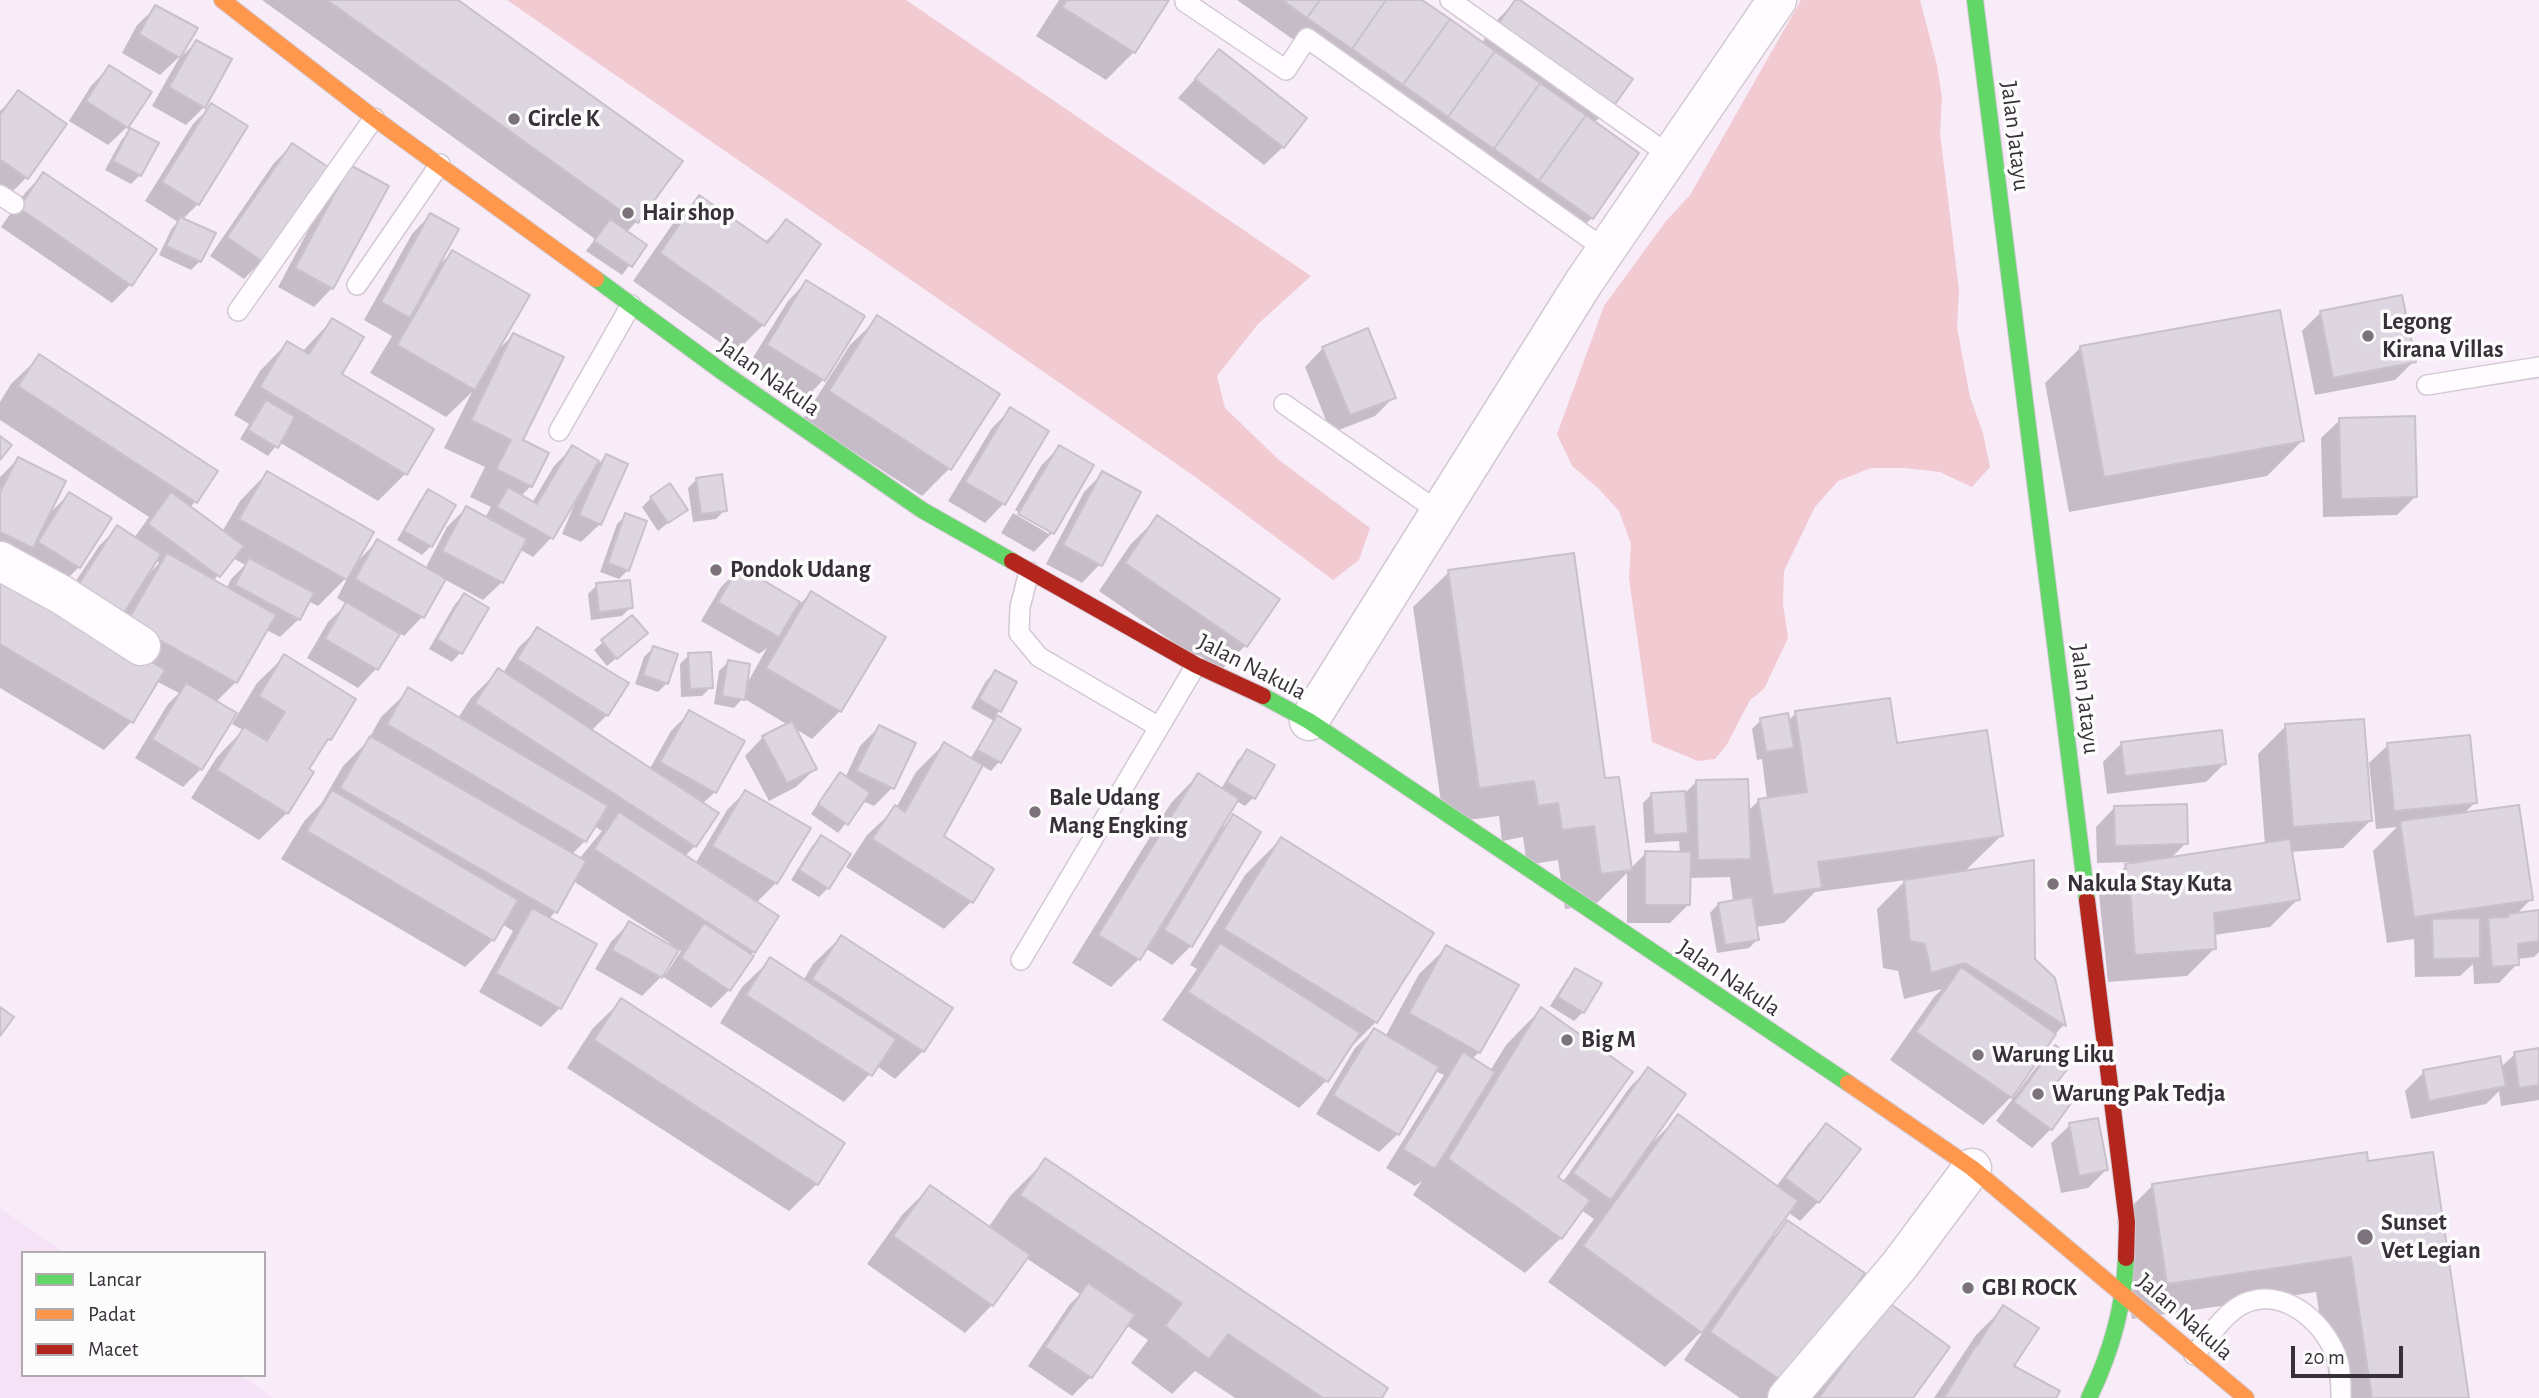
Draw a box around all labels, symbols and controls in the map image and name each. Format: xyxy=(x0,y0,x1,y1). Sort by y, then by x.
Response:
street label: Jalan Jatayu xyxy=(1994,80,2036,192)
place label: Circle K xyxy=(528,105,599,133)
marker: Circle K xyxy=(506,111,522,127)
place label: Hair shop xyxy=(642,199,734,227)
marker: Hair shop xyxy=(620,205,636,221)
place label: Legong Kirana Villas xyxy=(2382,308,2503,364)
marker: Legong Kirana Villas xyxy=(2360,328,2376,344)
street label: Jalan Nakula xyxy=(712,331,826,423)
place label: Pondok Udang xyxy=(730,556,870,584)
marker: Pondok Udang xyxy=(708,562,724,578)
street label: Jalan Nakula xyxy=(1193,627,1311,707)
street label: Jalan Jatayu xyxy=(2064,643,2106,755)
place label: Bale Udang Mang Engking xyxy=(1049,784,1187,840)
marker: Bale Udang Mang Engking xyxy=(1027,804,1043,820)
place label: Nakula Stay Kuta xyxy=(2067,870,2232,898)
marker: Nakula Stay Kuta xyxy=(2045,876,2061,892)
street label: Jalan Nakula xyxy=(1672,933,1786,1023)
place label: Big M xyxy=(1581,1026,1636,1054)
marker: Big M xyxy=(1559,1032,1575,1048)
place label: Warung Liku xyxy=(1992,1041,2114,1069)
marker: Warung Liku xyxy=(1970,1047,1986,1063)
place label: Warung Pak Tedja xyxy=(2052,1080,2226,1108)
marker: Warung Pak Tedja xyxy=(2030,1086,2046,1102)
place label: Sunset Vet Legian xyxy=(2381,1209,2481,1265)
marker: Sunset Vet Legian xyxy=(2355,1227,2375,1247)
legend xyxy=(21,1251,266,1377)
street label: Jalan Nakula xyxy=(2131,1267,2239,1367)
text: Lancar xyxy=(88,1269,141,1290)
place label: GBI ROCK xyxy=(1982,1274,2077,1302)
marker: GBI ROCK xyxy=(1960,1280,1976,1296)
text: Padat xyxy=(88,1304,135,1325)
scale bar xyxy=(2294,1332,2406,1376)
text: Macet xyxy=(88,1339,139,1360)
text: 20 m xyxy=(2304,1347,2345,1368)

